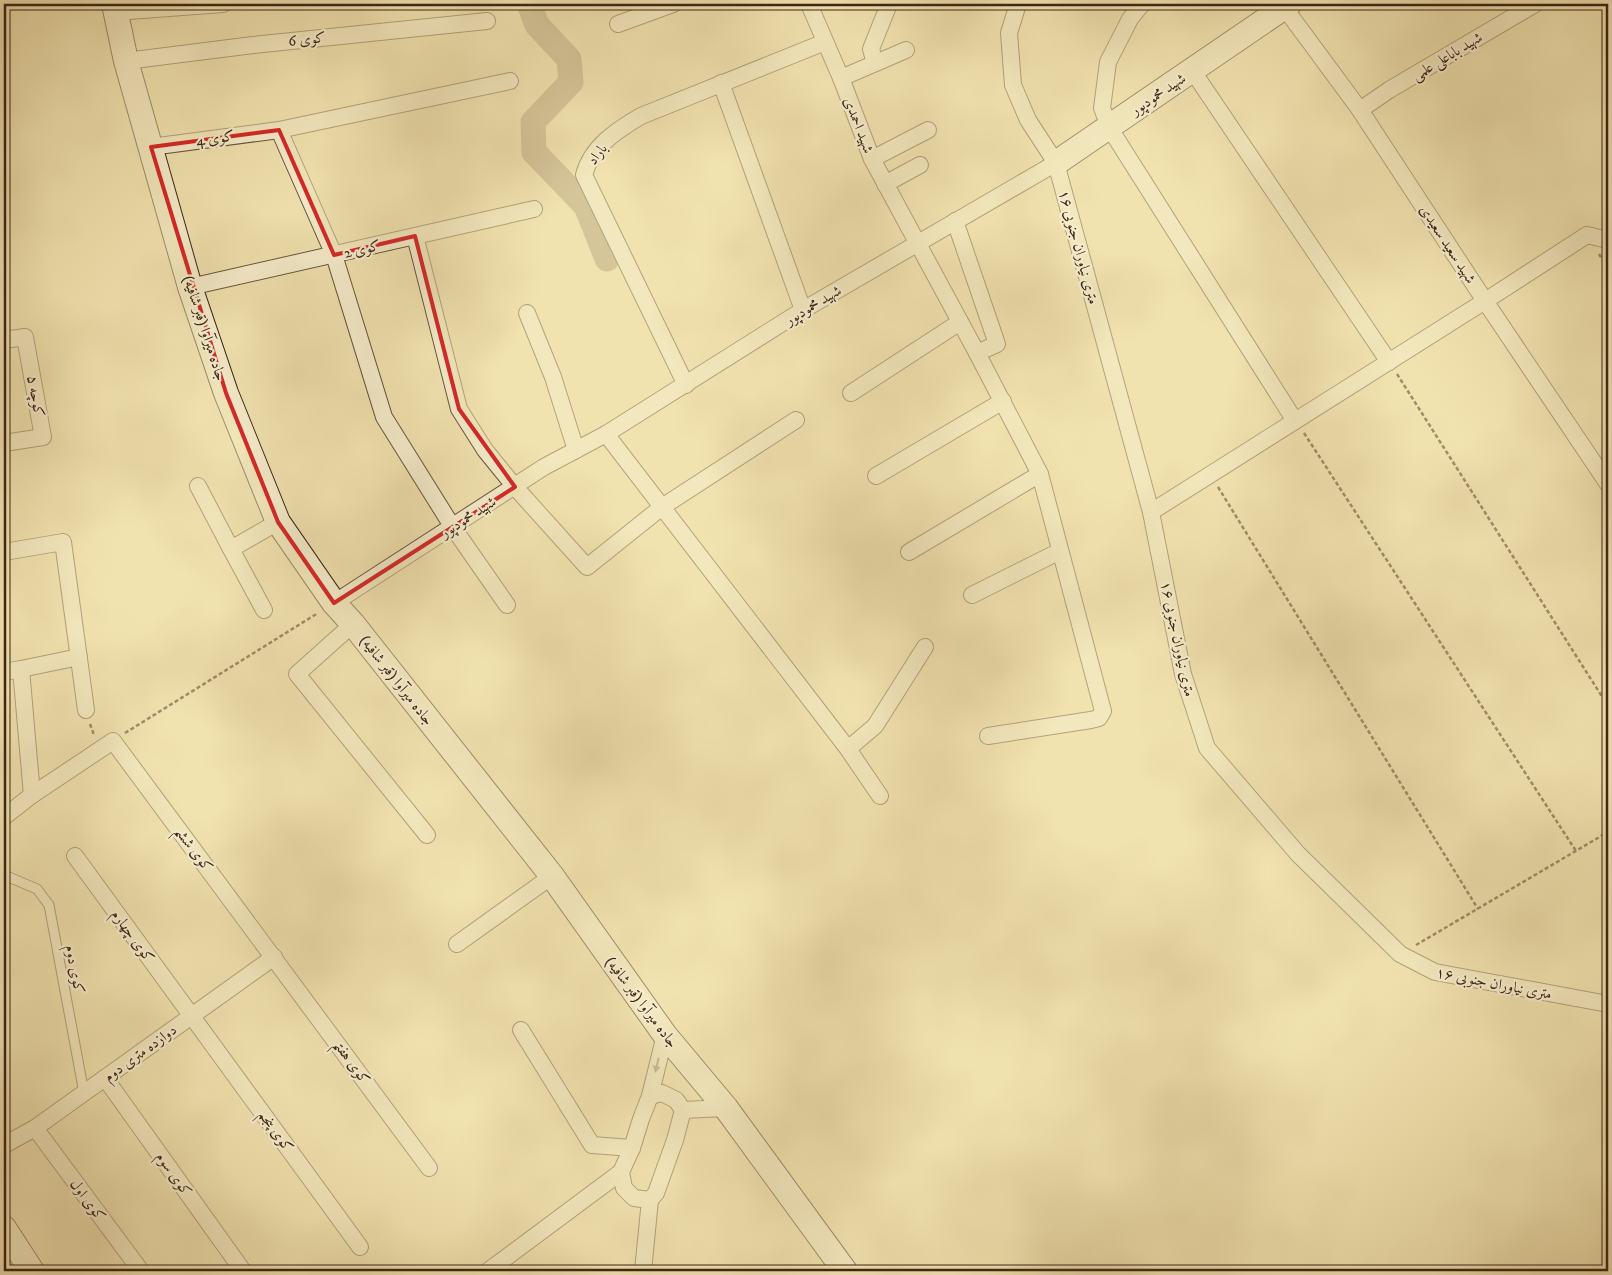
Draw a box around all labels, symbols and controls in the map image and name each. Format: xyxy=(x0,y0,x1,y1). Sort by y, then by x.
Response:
street label: کوی 6 xyxy=(287,28,327,51)
street label: شهید باباعلی علمی xyxy=(1408,28,1487,86)
street label: شهید محمودپور xyxy=(1125,69,1190,122)
street label: شهید احمدی xyxy=(839,94,878,156)
street label: کوی 4 xyxy=(195,126,235,151)
street label: باراد xyxy=(583,140,612,169)
street label: ۱۶ متری نیاوران جنوبی xyxy=(1053,188,1103,307)
street label: شهید سعید سعیدی xyxy=(1415,201,1480,287)
street label: کوی 2 xyxy=(342,236,382,263)
street label: جاده میرآوا (قبر شافیه) xyxy=(179,273,230,383)
street label: شهید محمودپور xyxy=(780,281,846,332)
street label: کوچه ۵ xyxy=(22,374,48,419)
street label: شهید محمودپور xyxy=(435,492,500,544)
street label: ۱۶ متری نیاوران جنوبی xyxy=(1155,580,1199,699)
street label: جاده میرآوا (قبر شافیه) xyxy=(355,631,438,729)
street label: کوی ششم xyxy=(166,823,217,879)
street label: کوی چهارم xyxy=(104,906,158,969)
street label: کوی دوم xyxy=(58,943,89,996)
street label: جاده میرآوا (قبر شافیه) xyxy=(601,953,682,1052)
street label: ۱۶ متری نیاوران جنوبی xyxy=(1434,963,1553,1005)
street label: دوازده متری دوم xyxy=(100,1021,182,1089)
street label: کوی هفتم xyxy=(325,1036,374,1091)
one-way arrow xyxy=(653,1058,661,1073)
street label: کوی پنجم xyxy=(251,1106,297,1159)
street label: کوی سوم xyxy=(149,1148,196,1202)
street label: کوی اول xyxy=(66,1175,110,1225)

